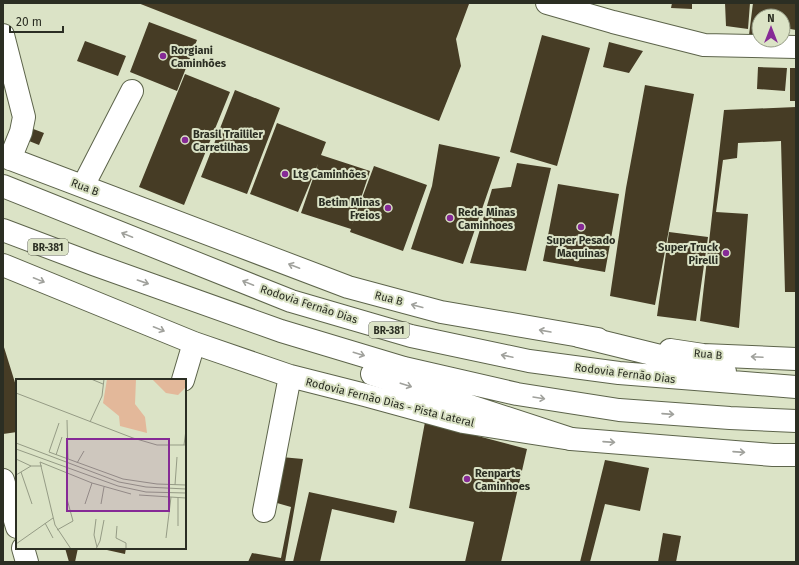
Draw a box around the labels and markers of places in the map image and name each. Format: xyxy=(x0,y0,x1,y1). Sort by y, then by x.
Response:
place label: Rorgiani Caminhões xyxy=(171,44,227,70)
marker: Rorgiani Caminhões xyxy=(158,51,168,61)
place label: Brasil Traililer Carretilhas xyxy=(193,128,263,154)
marker: Brasil Traililer Carretilhas xyxy=(180,135,190,145)
place label: Ltg Caminhões xyxy=(293,168,367,181)
marker: Ltg Caminhões xyxy=(280,169,290,179)
place label: Betim Minas Freios xyxy=(319,196,381,222)
marker: Betim Minas Freios xyxy=(383,203,393,213)
place label: Rede Minas Caminhoes xyxy=(458,206,516,232)
marker: Rede Minas Caminhoes xyxy=(445,213,455,223)
marker: Super Pesado Maquinas xyxy=(576,222,586,232)
place label: Super Pesado Maquinas xyxy=(547,234,616,260)
place label: Super Truck Pirelli xyxy=(658,241,719,267)
marker: Super Truck Pirelli xyxy=(721,248,731,258)
place label: Renparts Caminhoes xyxy=(475,467,531,493)
marker: Renparts Caminhoes xyxy=(462,474,472,484)

